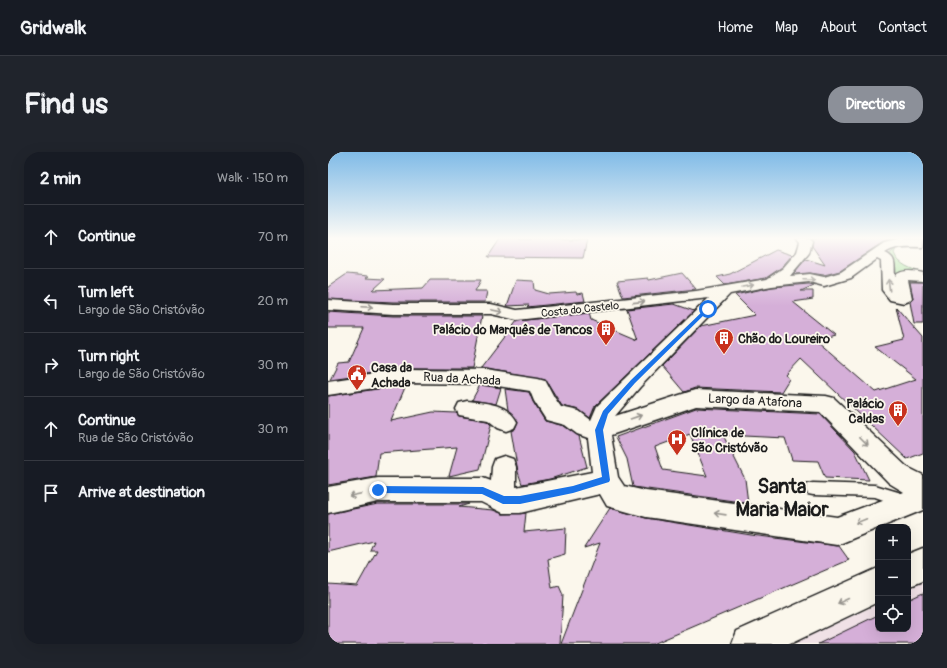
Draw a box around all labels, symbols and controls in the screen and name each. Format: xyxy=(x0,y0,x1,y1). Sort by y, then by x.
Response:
text: Gridwalk xyxy=(20,16,86,40)
text: Home xyxy=(718,19,753,36)
text: Map xyxy=(775,19,798,36)
text: About xyxy=(820,19,856,36)
text: Contact xyxy=(878,19,927,36)
button: Directions xyxy=(828,86,923,123)
text: Find us xyxy=(24,87,108,122)
text: 2 min xyxy=(40,168,81,189)
text: Walk · 150 m xyxy=(217,170,288,186)
icon: ahead xyxy=(40,226,62,248)
text: Continue xyxy=(78,227,136,246)
text: 70 m xyxy=(258,229,288,245)
one-way arrow xyxy=(803,276,816,283)
one-way arrow xyxy=(885,278,893,291)
one-way arrow xyxy=(741,282,754,290)
text: Turn left xyxy=(78,283,134,302)
icon: left xyxy=(40,290,62,312)
text: 20 m xyxy=(257,293,288,309)
one-way arrow xyxy=(633,298,646,306)
street label: Costa do Castelo xyxy=(540,299,620,320)
route start xyxy=(699,300,717,318)
text: Largo de São Cristóvão xyxy=(78,302,205,318)
one-way arrow xyxy=(360,304,373,311)
one-way arrow xyxy=(490,307,503,315)
building icon: Palácio do Marquês de Tancos xyxy=(595,318,617,346)
place label: Palácio do Marquês de Tancos xyxy=(433,322,592,338)
building icon: Chão do Loureiro xyxy=(713,327,735,355)
place label: Chão do Loureiro xyxy=(738,331,830,347)
text: Turn right xyxy=(78,347,139,366)
icon: right xyxy=(40,354,62,376)
text: 30 m xyxy=(258,357,288,373)
place label: Casa da Achada xyxy=(371,360,412,391)
public building icon: Casa da Achada xyxy=(346,363,368,391)
text: Largo de São Cristóvão xyxy=(78,366,205,382)
street label: Rua da Achada xyxy=(423,369,501,389)
street label: Largo da Atafona xyxy=(708,391,802,411)
place label: Palácio Caldas xyxy=(846,396,884,427)
building icon: Palácio Caldas xyxy=(887,399,909,427)
text: Continue xyxy=(78,411,136,430)
one-way arrow xyxy=(629,413,642,420)
icon: ahead xyxy=(40,418,62,440)
text: 30 m xyxy=(258,421,288,437)
place label: Clínica de São Cristóvão xyxy=(691,425,768,456)
hospital icon: Clínica de São Cristóvão xyxy=(666,428,688,456)
text: Rua de São Cristóvão xyxy=(78,430,193,446)
one-way arrow xyxy=(859,436,869,446)
district label: Santa Maria Maior xyxy=(735,474,829,522)
route end xyxy=(369,481,387,499)
icon: arrive xyxy=(40,482,62,504)
text: Arrive at destination xyxy=(78,483,205,502)
one-way arrow xyxy=(349,491,362,499)
one-way arrow xyxy=(714,510,727,518)
one-way arrow xyxy=(855,518,867,526)
map controls xyxy=(875,524,911,632)
button: + xyxy=(875,524,911,560)
button: − xyxy=(875,560,911,596)
button: locate xyxy=(875,596,911,632)
one-way arrow xyxy=(837,598,849,606)

